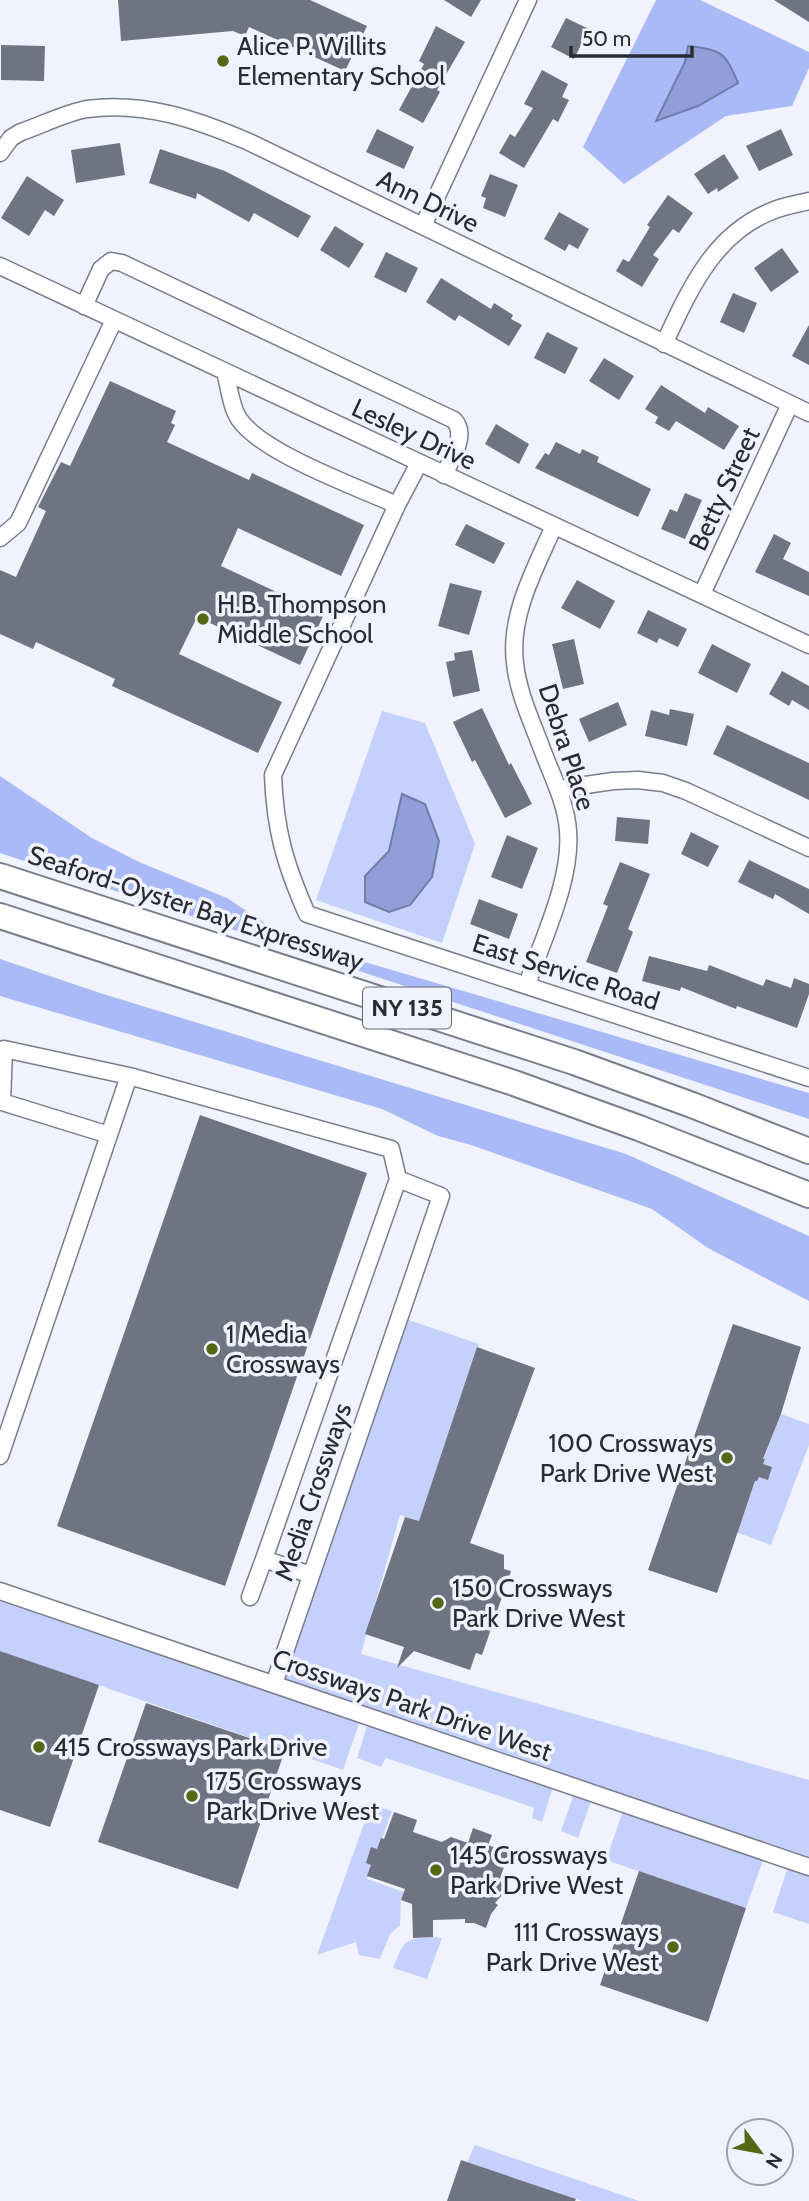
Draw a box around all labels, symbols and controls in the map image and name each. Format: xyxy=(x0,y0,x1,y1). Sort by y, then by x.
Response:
scale bar xyxy=(571,14,692,58)
text: 50 m xyxy=(582,26,631,51)
place label: Alice P. Willits Elementary School xyxy=(237,30,445,92)
marker: Alice P. Willits Elementary School xyxy=(215,53,231,69)
street label: Ann Drive xyxy=(372,163,484,239)
street label: Lesley Drive xyxy=(347,391,481,477)
street label: Betty Street xyxy=(682,422,767,556)
place label: H.B. Thompson Middle School xyxy=(217,588,387,650)
marker: H.B. Thompson Middle School xyxy=(195,611,211,627)
street label: Debra Place xyxy=(532,680,602,814)
street label: Seaford-Oyster Bay Expressway xyxy=(24,839,368,977)
street label: East Service Road xyxy=(469,927,663,1017)
road number: NY 135 xyxy=(363,988,451,1028)
place label: 1 Media Crossways xyxy=(226,1318,340,1380)
marker: 1 Media Crossways xyxy=(204,1341,220,1357)
street label: Media Crossways xyxy=(268,1398,359,1585)
place label: 100 Crossways Park Drive West xyxy=(540,1427,713,1489)
marker: 100 Crossways Park Drive West xyxy=(719,1450,735,1466)
place label: 150 Crossways Park Drive West xyxy=(452,1572,626,1634)
marker: 150 Crossways Park Drive West xyxy=(430,1595,446,1611)
street label: Crossways Park Drive West xyxy=(268,1642,556,1768)
place label: 415 Crossways Park Drive xyxy=(53,1731,327,1763)
marker: 415 Crossways Park Drive xyxy=(31,1739,47,1755)
place label: 175 Crossways Park Drive West xyxy=(206,1765,380,1827)
marker: 175 Crossways Park Drive West xyxy=(184,1788,200,1804)
place label: 145 Crossways Park Drive West xyxy=(450,1839,624,1901)
marker: 145 Crossways Park Drive West xyxy=(428,1862,444,1878)
place label: 111 Crossways Park Drive West xyxy=(486,1916,659,1978)
marker: 111 Crossways Park Drive West xyxy=(665,1939,681,1955)
north arrow xyxy=(725,2117,795,2187)
text: N xyxy=(761,2149,787,2173)

